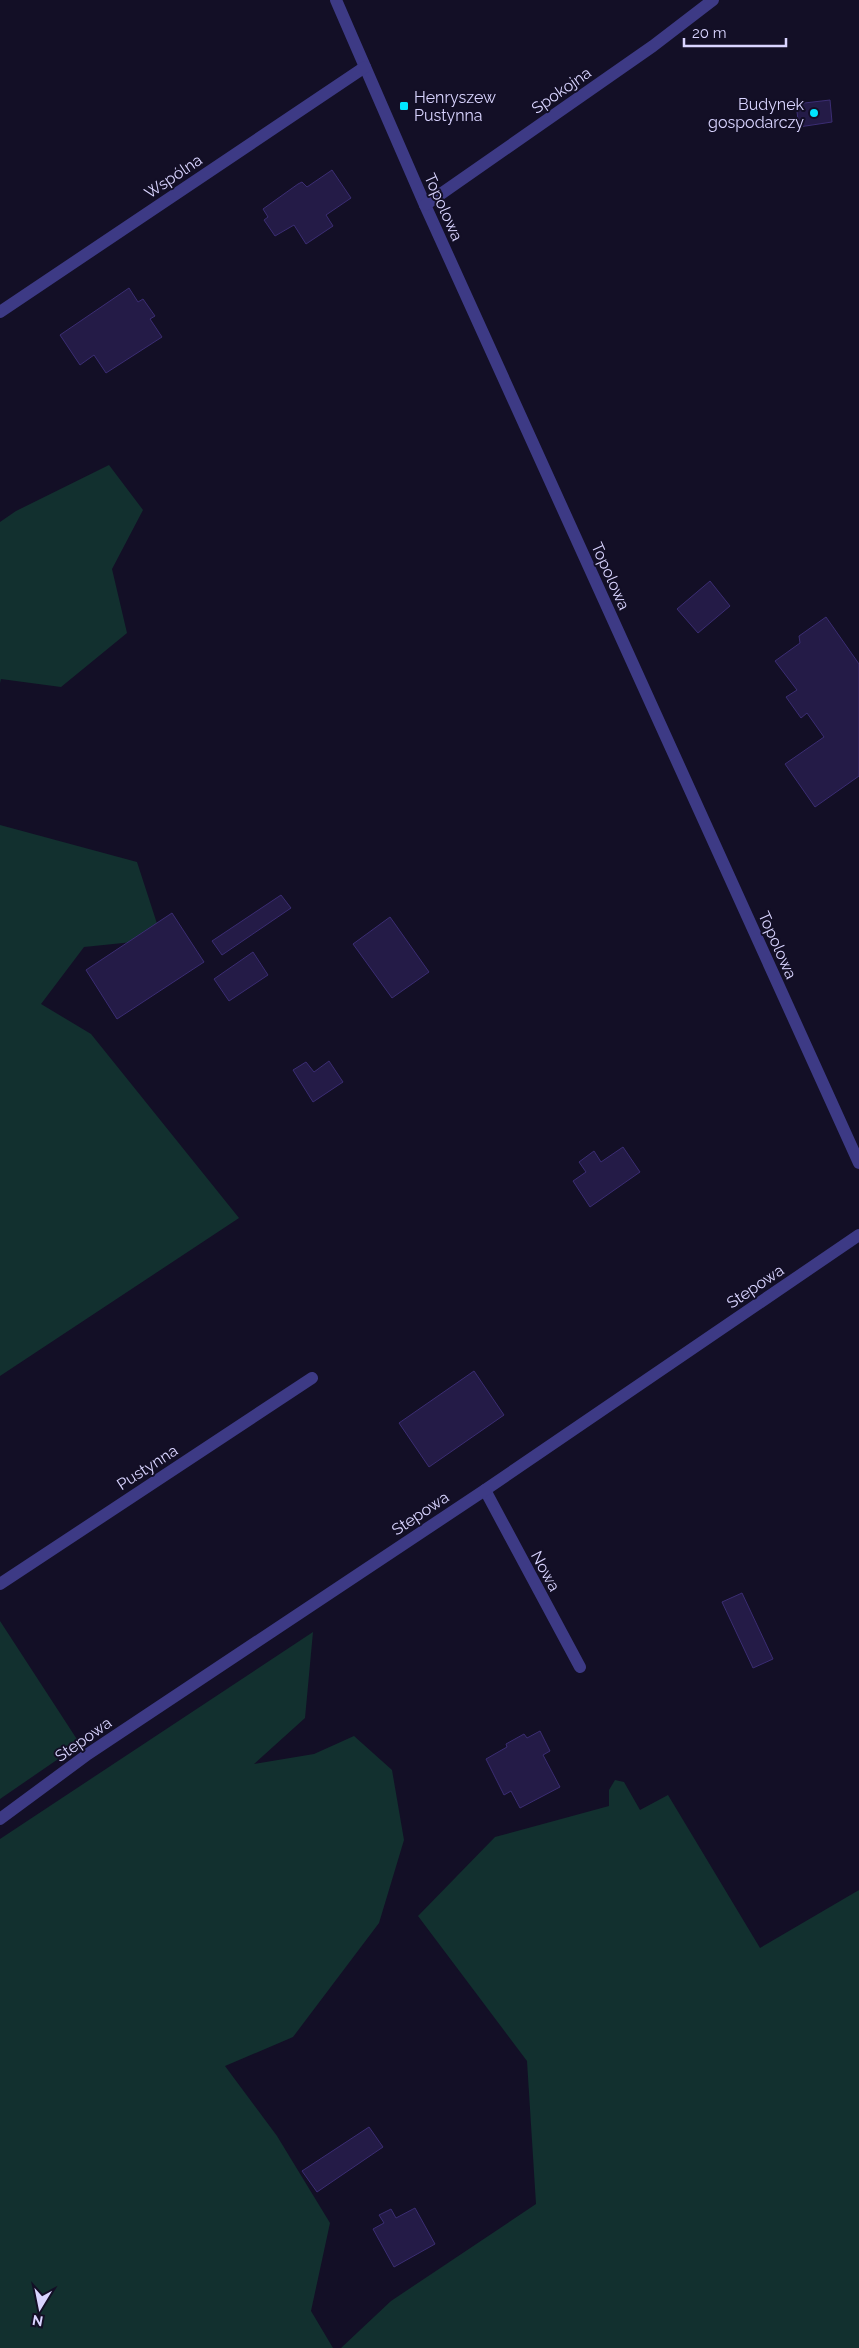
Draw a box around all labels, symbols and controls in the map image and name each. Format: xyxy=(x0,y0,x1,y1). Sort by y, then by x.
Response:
scale bar xyxy=(684,15,786,47)
text: 20 m xyxy=(692,24,727,42)
street label: Spokojna xyxy=(528,63,595,118)
place label: Henryszew Pustynna xyxy=(414,88,496,125)
place label: Budynek gospodarczy xyxy=(708,95,805,132)
marker: Henryszew Pustynna xyxy=(398,100,410,112)
marker: Budynek gospodarczy xyxy=(808,107,820,119)
street label: Wspólna xyxy=(141,150,206,203)
street label: Topolowa xyxy=(420,170,467,244)
street label: Topolowa xyxy=(587,539,634,613)
street label: Topolowa xyxy=(754,908,801,982)
street label: Stepowa xyxy=(723,1260,787,1312)
street label: Pustynna xyxy=(113,1441,181,1494)
street label: Stepowa xyxy=(388,1487,452,1539)
street label: Nowa xyxy=(527,1548,564,1595)
street label: Stepowa xyxy=(51,1713,115,1766)
north arrow xyxy=(15,2283,65,2333)
text: N xyxy=(31,2312,44,2330)

